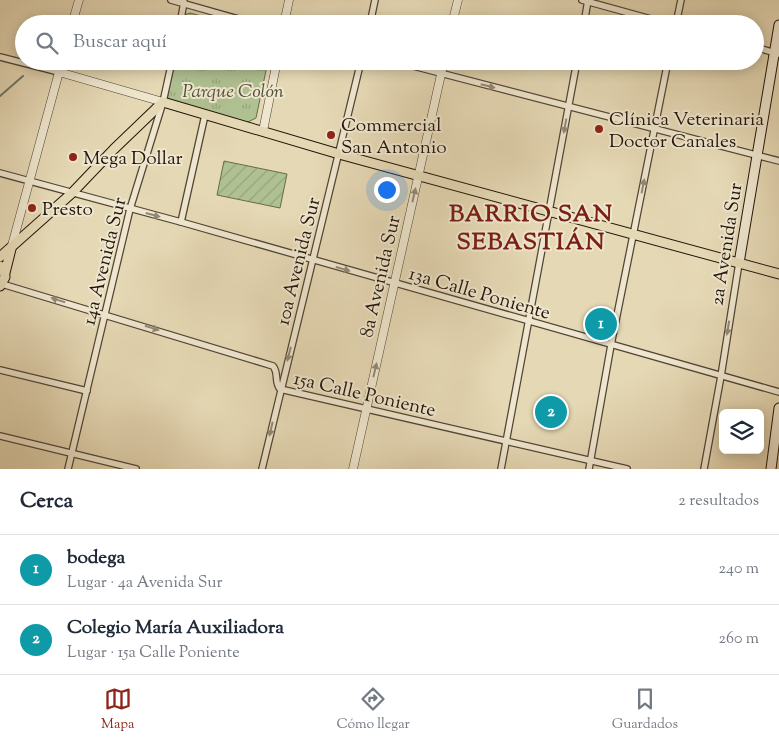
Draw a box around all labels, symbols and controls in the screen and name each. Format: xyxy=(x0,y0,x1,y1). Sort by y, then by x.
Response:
search box xyxy=(15,15,764,70)
icon: search xyxy=(33,29,61,57)
text: Buscar aquí xyxy=(73,29,167,56)
park label: Parque Colón xyxy=(182,79,284,106)
one-way arrow xyxy=(481,82,496,90)
place label: Clínica Veterinaria Doctor Canales xyxy=(609,107,764,156)
place label: Commercial San Antonio xyxy=(341,113,447,162)
one-way arrow xyxy=(561,119,569,135)
marker: Clínica Veterinaria Doctor Canales xyxy=(593,123,605,135)
marker: Commercial San Antonio xyxy=(325,129,337,141)
place label: Mega Dollar xyxy=(83,146,183,173)
marker: Mega Dollar xyxy=(67,151,79,163)
your location xyxy=(374,177,400,203)
one-way arrow xyxy=(639,178,647,193)
street label: 2a Avenida Sur xyxy=(704,181,750,308)
one-way arrow xyxy=(410,187,418,202)
street label: 14a Avenida Sur xyxy=(76,195,134,328)
street label: 10a Avenida Sur xyxy=(270,195,328,329)
place label: Presto xyxy=(42,197,93,224)
district label: BARRIO SAN SEBASTIÁN xyxy=(449,198,613,260)
marker: Presto xyxy=(26,202,38,214)
one-way arrow xyxy=(145,211,160,219)
street label: 8a Avenida Sur xyxy=(354,213,409,340)
street label: 13a Calle Poniente xyxy=(405,261,553,328)
one-way arrow xyxy=(335,265,350,273)
one-way arrow xyxy=(51,296,66,304)
pin: 1 xyxy=(585,305,617,343)
one-way arrow xyxy=(724,320,732,336)
one-way arrow xyxy=(145,324,160,332)
one-way arrow xyxy=(285,347,293,362)
one-way arrow xyxy=(371,363,379,378)
street label: 15a Calle Poniente xyxy=(291,366,438,425)
pin: 2 xyxy=(535,393,567,431)
map controls xyxy=(719,409,764,454)
button: layers xyxy=(719,409,764,454)
one-way arrow xyxy=(267,422,275,437)
text: Cerca xyxy=(20,487,73,517)
text: 2 resultados xyxy=(678,490,759,513)
text: bodega xyxy=(67,545,125,572)
text: 1 xyxy=(33,558,39,581)
text: 240 m xyxy=(718,558,759,581)
text: Lugar · 4a Avenida Sur xyxy=(67,572,223,595)
text: Colegio María Auxiliadora xyxy=(67,615,284,642)
text: 2 xyxy=(32,628,40,651)
text: 260 m xyxy=(718,628,759,651)
text: Lugar · 15a Calle Poniente xyxy=(67,642,240,665)
tab: Mapa xyxy=(101,685,134,735)
tab: Cómo llegar xyxy=(337,685,410,735)
tab: Guardados xyxy=(612,685,678,735)

